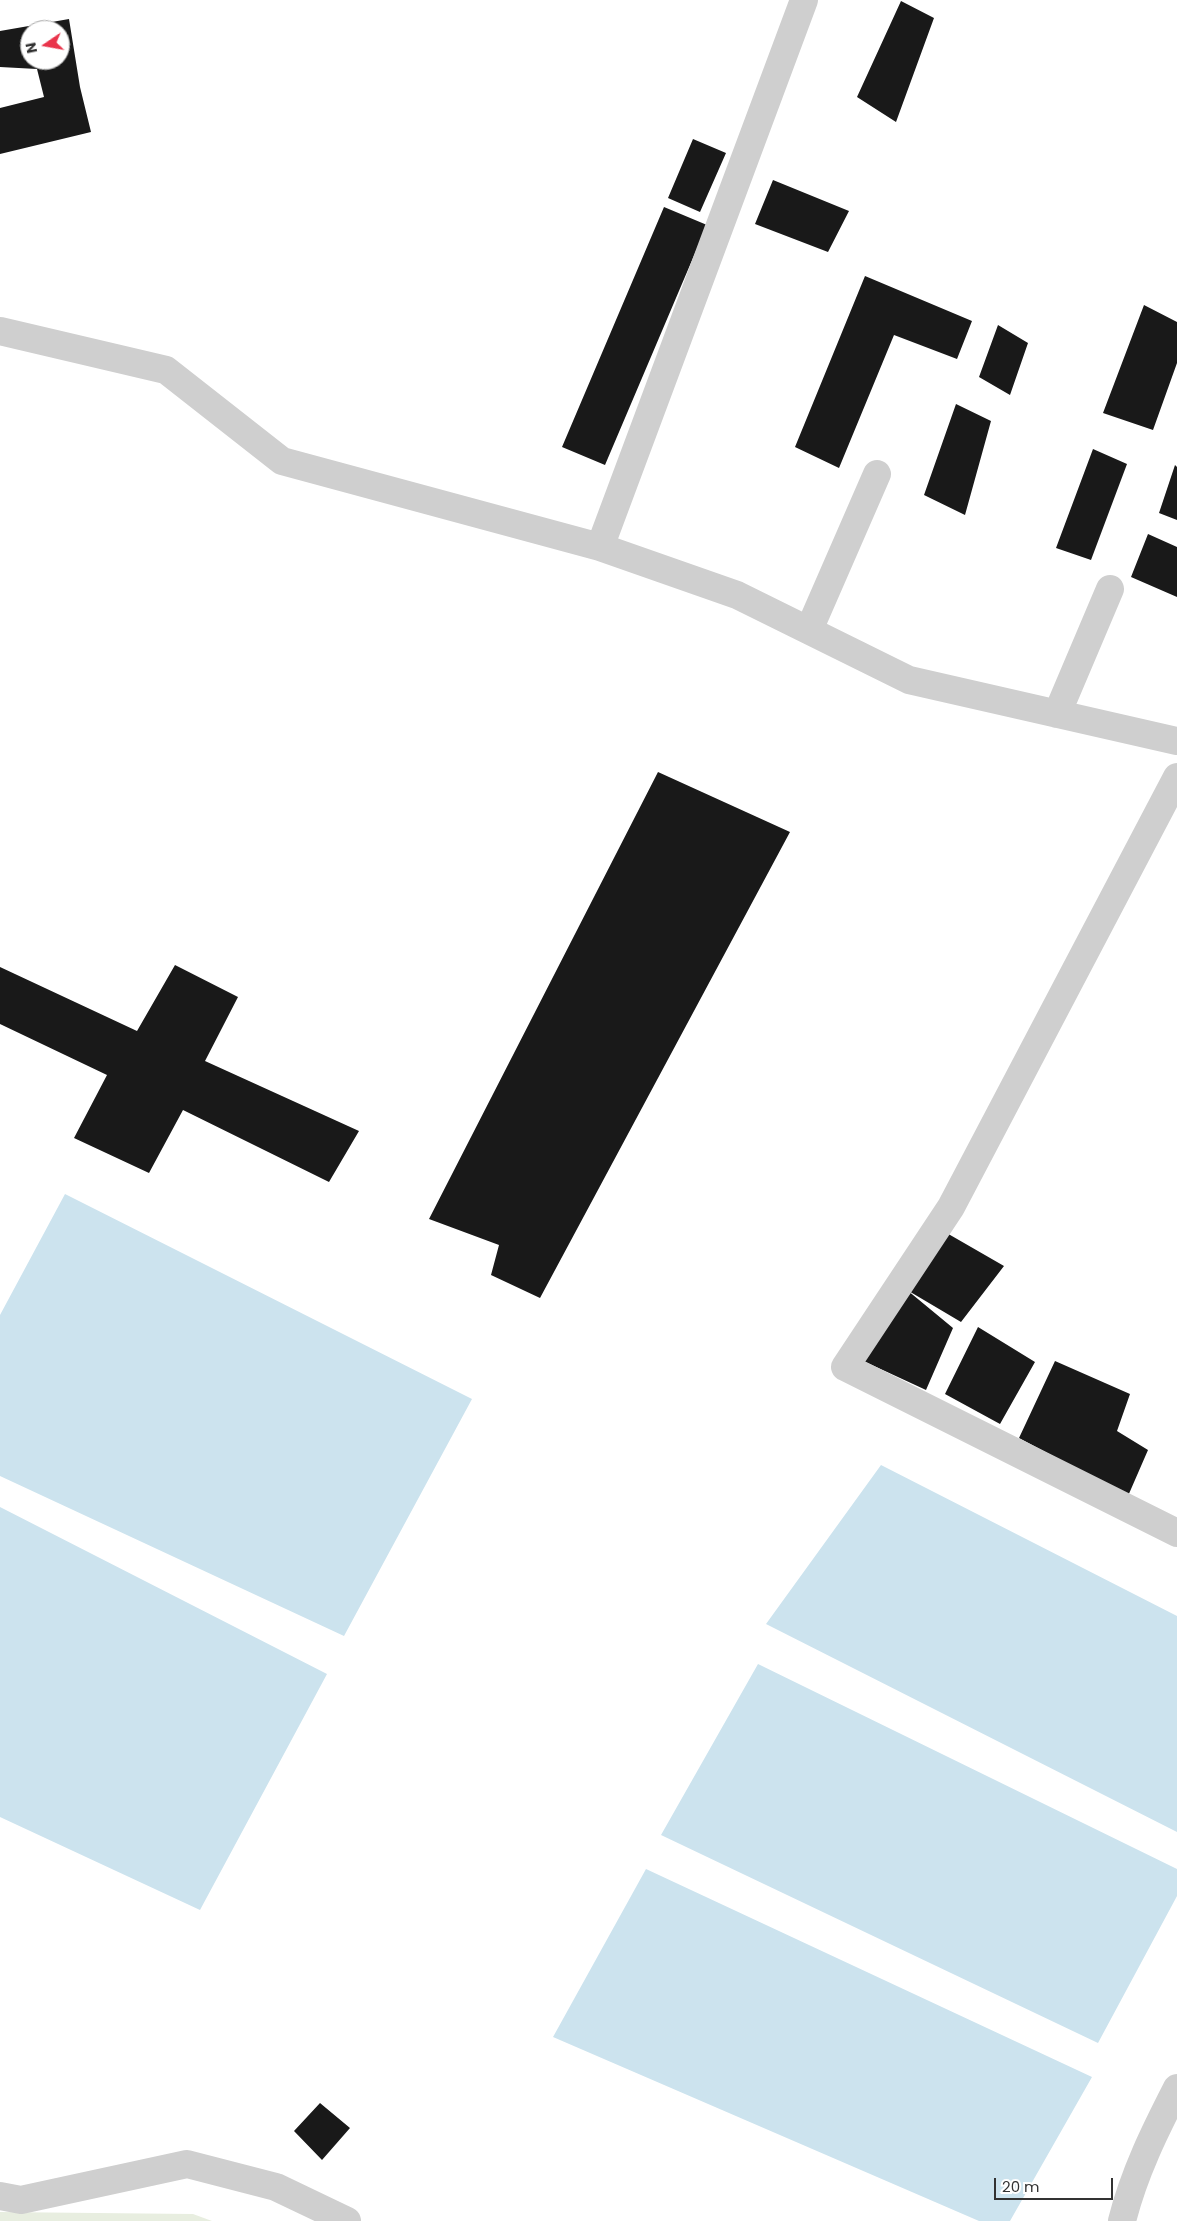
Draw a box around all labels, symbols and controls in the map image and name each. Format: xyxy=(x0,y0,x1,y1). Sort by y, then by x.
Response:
north arrow xyxy=(20,20,70,70)
text: N xyxy=(20,41,42,55)
scale bar xyxy=(997,2168,1116,2200)
text: 20 m xyxy=(1002,2176,1040,2197)

